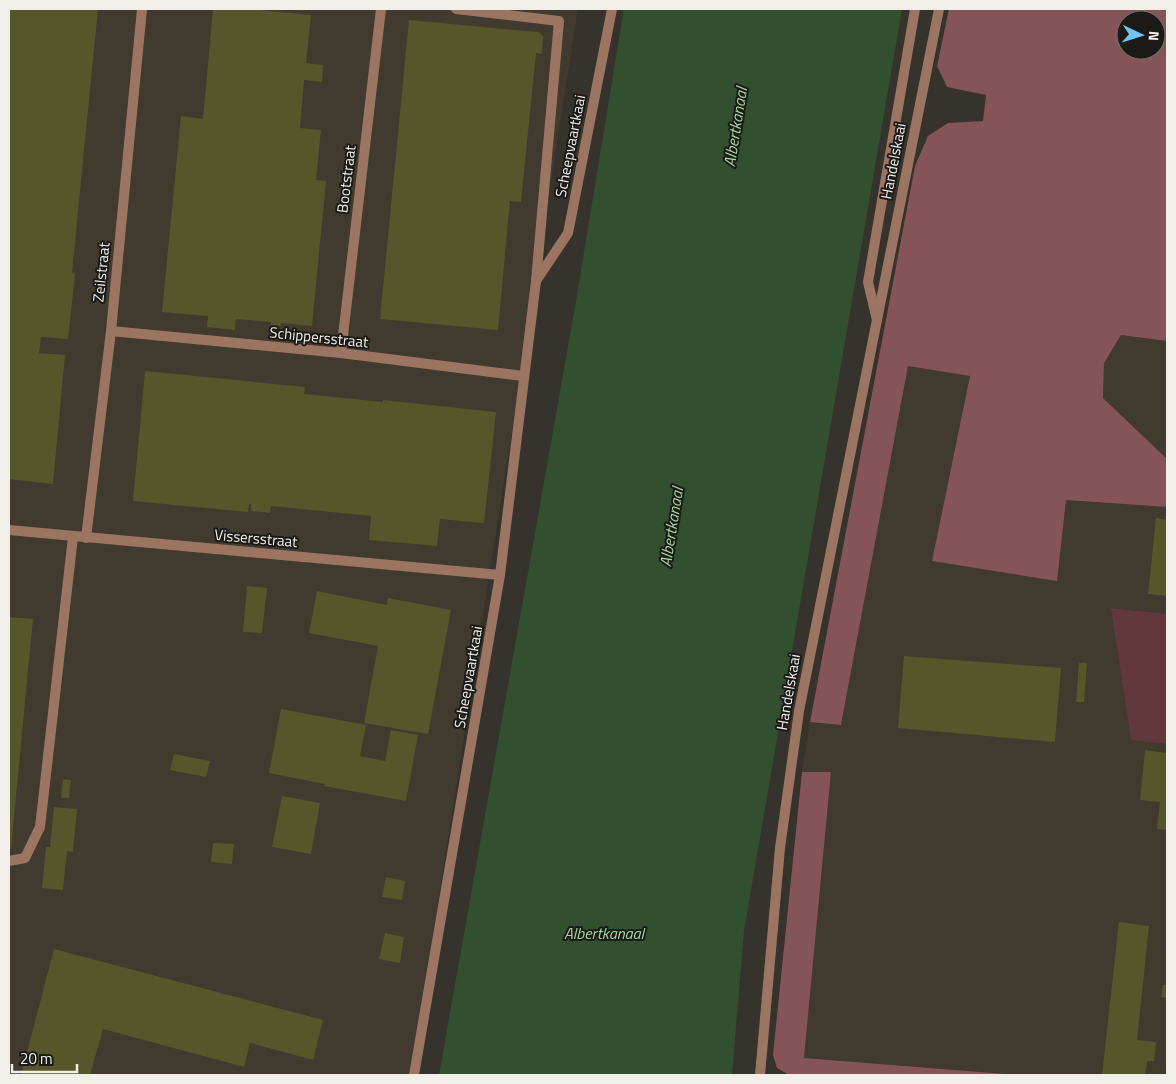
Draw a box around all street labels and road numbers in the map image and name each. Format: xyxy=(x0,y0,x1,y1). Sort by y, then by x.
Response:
street label: Scheepvaartkaai xyxy=(549,93,591,199)
street label: Handelskaai xyxy=(874,121,912,201)
street label: Bootstraat xyxy=(330,143,362,214)
street label: Zeilstraat xyxy=(86,240,116,303)
street label: Schippersstraat xyxy=(268,320,370,354)
street label: Vissersstraat xyxy=(213,523,299,553)
street label: Scheepvaartkaai xyxy=(448,624,488,730)
street label: Handelskaai xyxy=(770,652,806,732)

